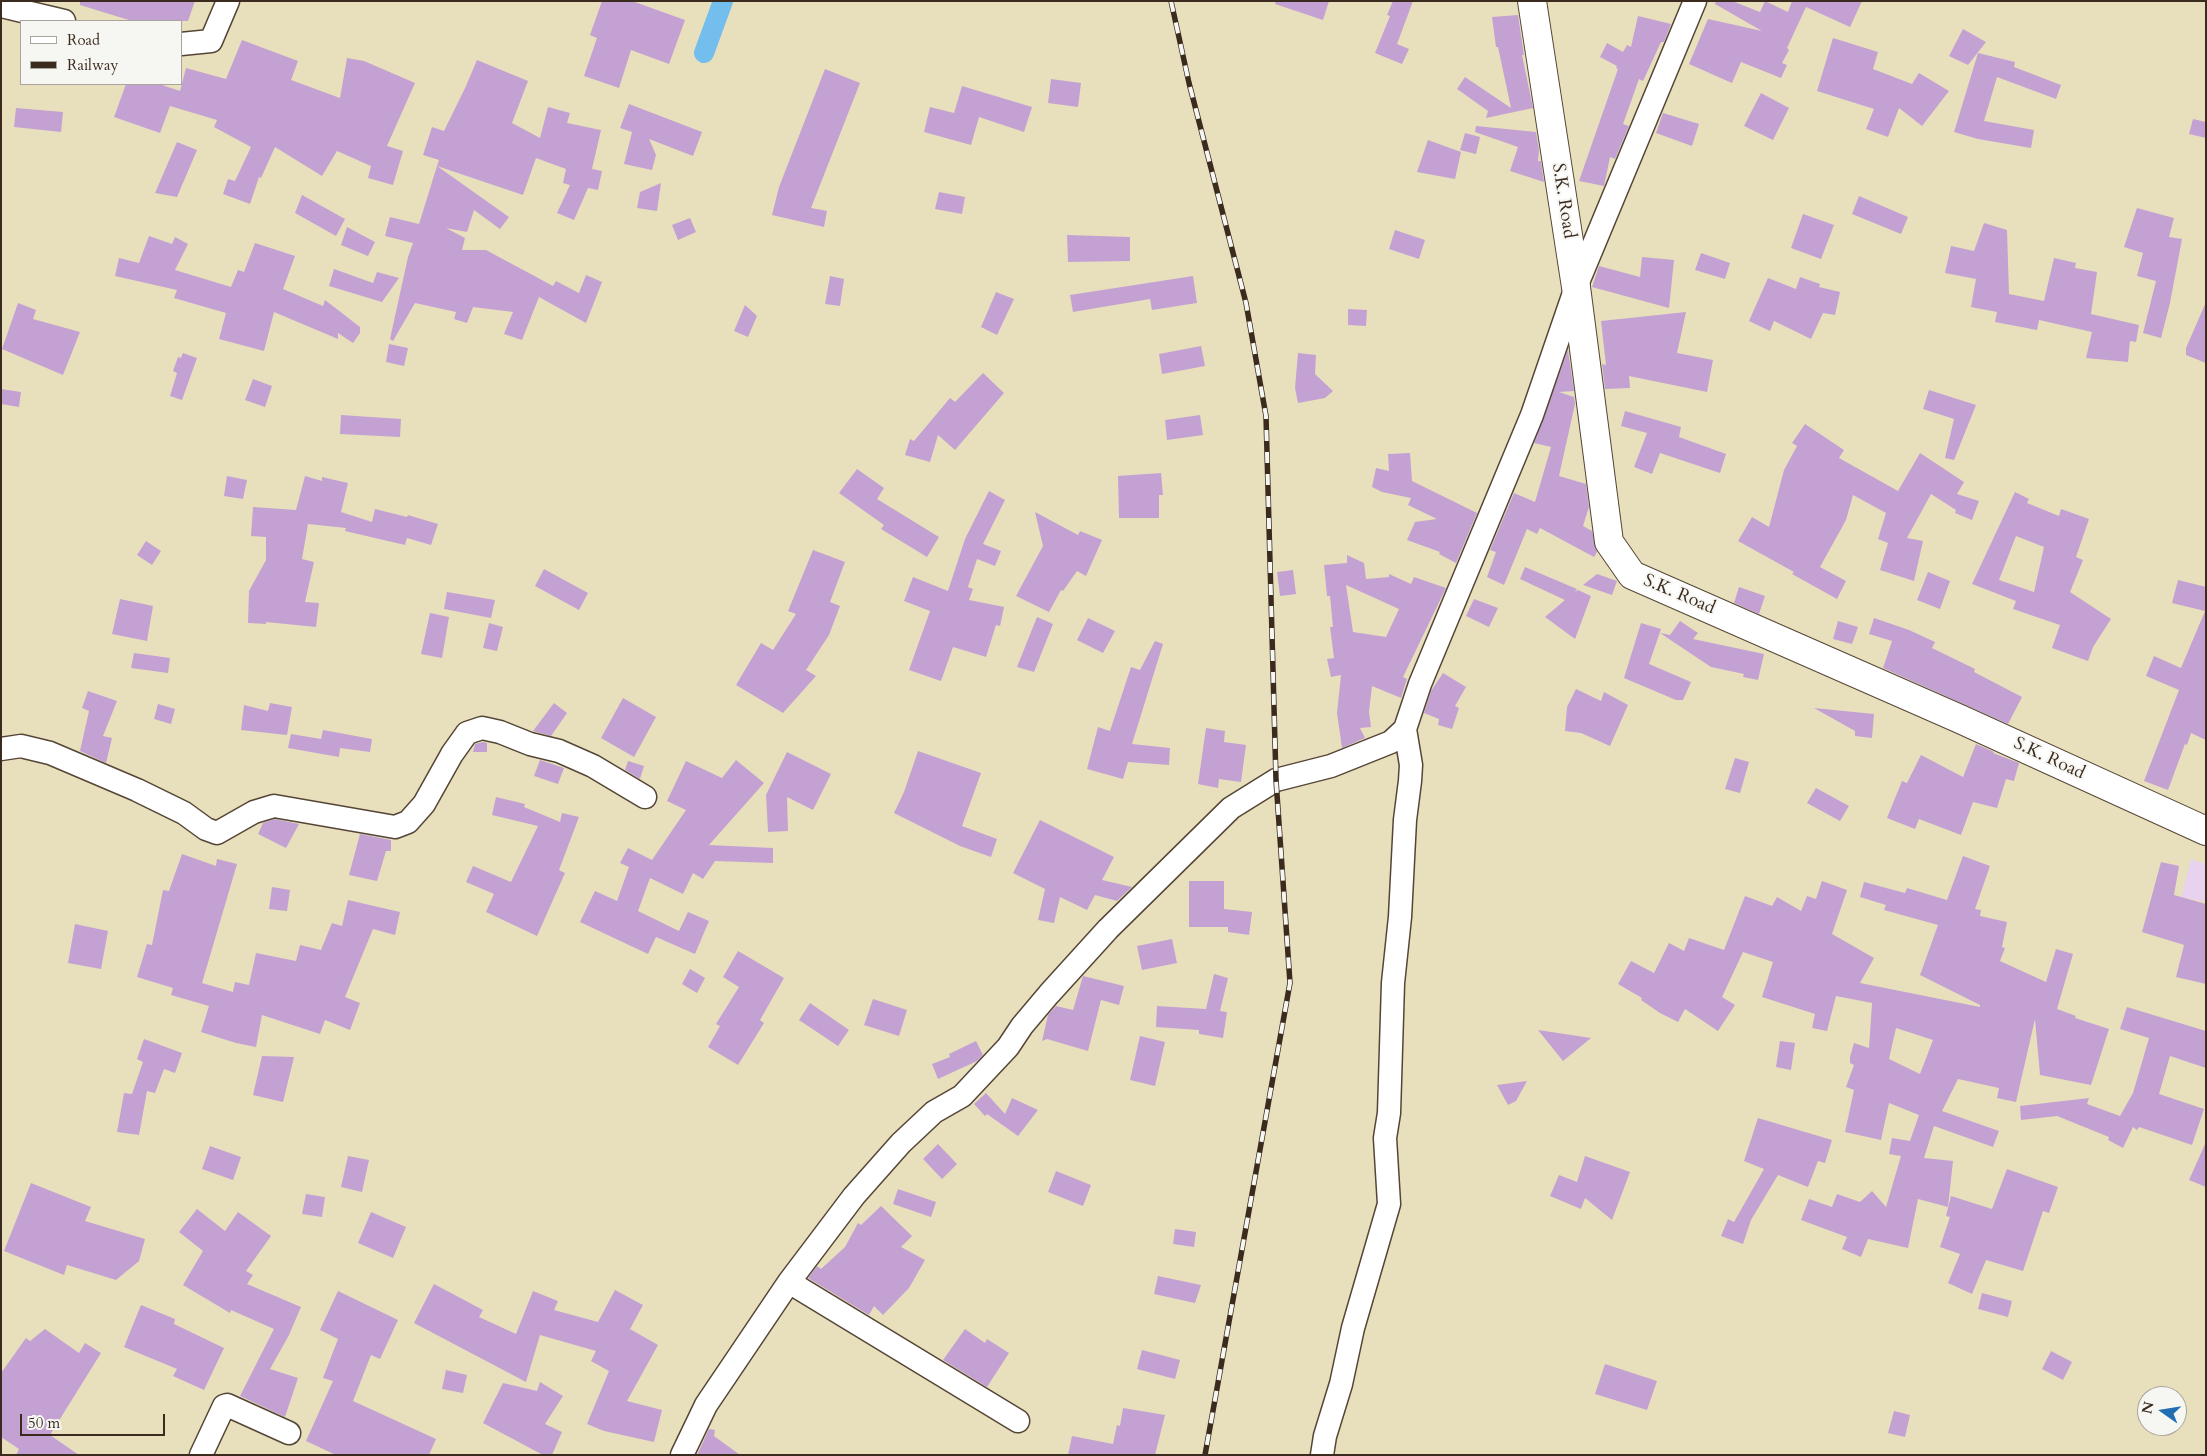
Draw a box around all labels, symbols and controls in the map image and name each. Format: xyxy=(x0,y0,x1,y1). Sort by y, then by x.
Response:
legend xyxy=(20,20,182,85)
text: Road xyxy=(67,30,100,50)
text: Railway xyxy=(67,55,118,75)
street label: S.K. Road xyxy=(1546,162,1580,240)
street label: S.K. Road xyxy=(1640,570,1718,620)
street label: S.K. Road xyxy=(2010,733,2088,785)
north arrow xyxy=(2137,1386,2187,1436)
text: N xyxy=(2137,1400,2158,1416)
scale bar xyxy=(22,1404,168,1436)
text: 50 m xyxy=(28,1413,60,1433)

